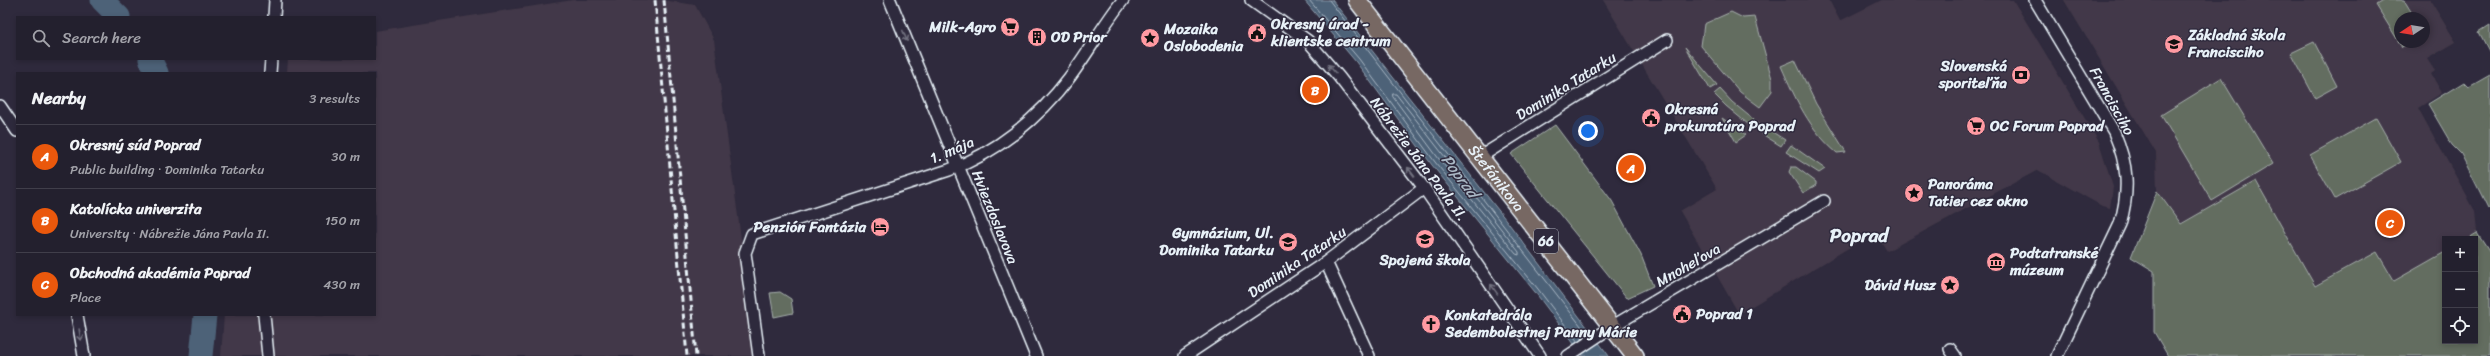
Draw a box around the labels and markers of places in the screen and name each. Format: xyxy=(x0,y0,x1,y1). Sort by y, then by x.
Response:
place label: Okresný úrad - klientske centrum xyxy=(1270,11,1391,54)
place label: Milk-Agro xyxy=(928,14,996,40)
supermarket icon: Milk-Agro xyxy=(999,16,1021,38)
place label: Mozaika Oslobodenia xyxy=(1163,16,1244,59)
public building icon: Okresný úrad - klientske centrum xyxy=(1246,22,1268,44)
place label: Základná škola Francisciho xyxy=(2187,22,2286,65)
place label: OD Prior xyxy=(1050,24,1108,50)
building icon: OD Prior xyxy=(1026,26,1048,48)
place icon: Mozaika Oslobodenia xyxy=(1139,27,1161,49)
school or university icon: Základná škola Francisciho xyxy=(2163,33,2185,55)
place label: Slovenská sporiteľňa xyxy=(1938,53,2007,96)
bank icon: Slovenská sporiteľňa xyxy=(2010,64,2032,86)
pin: B xyxy=(1302,75,1328,105)
place label: Okresná prokuratúra Poprad xyxy=(1664,96,1797,139)
public building icon: Okresná prokuratúra Poprad xyxy=(1640,107,1662,129)
place label: OC Forum Poprad xyxy=(1989,113,2105,139)
supermarket icon: OC Forum Poprad xyxy=(1965,115,1987,137)
pin: A xyxy=(1618,153,1644,183)
place label: Panoráma Tatier cez okno xyxy=(1928,171,2028,214)
place icon: Panoráma Tatier cez okno xyxy=(1903,182,1925,204)
pin: C xyxy=(2377,208,2403,238)
place label: Penzión Fantázia xyxy=(753,214,866,240)
hotel icon: Penzión Fantázia xyxy=(869,216,891,238)
place label: Gymnázium, Ul. Dominika Tatarku xyxy=(1159,220,1275,263)
school or university icon: Spojená škola xyxy=(1414,228,1436,250)
school or university icon: Gymnázium, Ul. Dominika Tatarku xyxy=(1277,231,1299,253)
place label: Podtatranské múzeum xyxy=(2009,240,2099,283)
place label: Spojená škola xyxy=(1378,247,1471,273)
museum icon: Podtatranské múzeum xyxy=(1985,251,2007,273)
place label: Dávid Husz xyxy=(1865,272,1937,298)
place icon: Dávid Husz xyxy=(1939,274,1961,296)
place label: Poprad 1 xyxy=(1696,301,1753,327)
place label: Konkatedrála Sedembolestnej Panny Márie xyxy=(1444,302,1637,345)
public building icon: Poprad 1 xyxy=(1671,303,1693,325)
church icon: Konkatedrála Sedembolestnej Panny Márie xyxy=(1420,313,1442,335)

